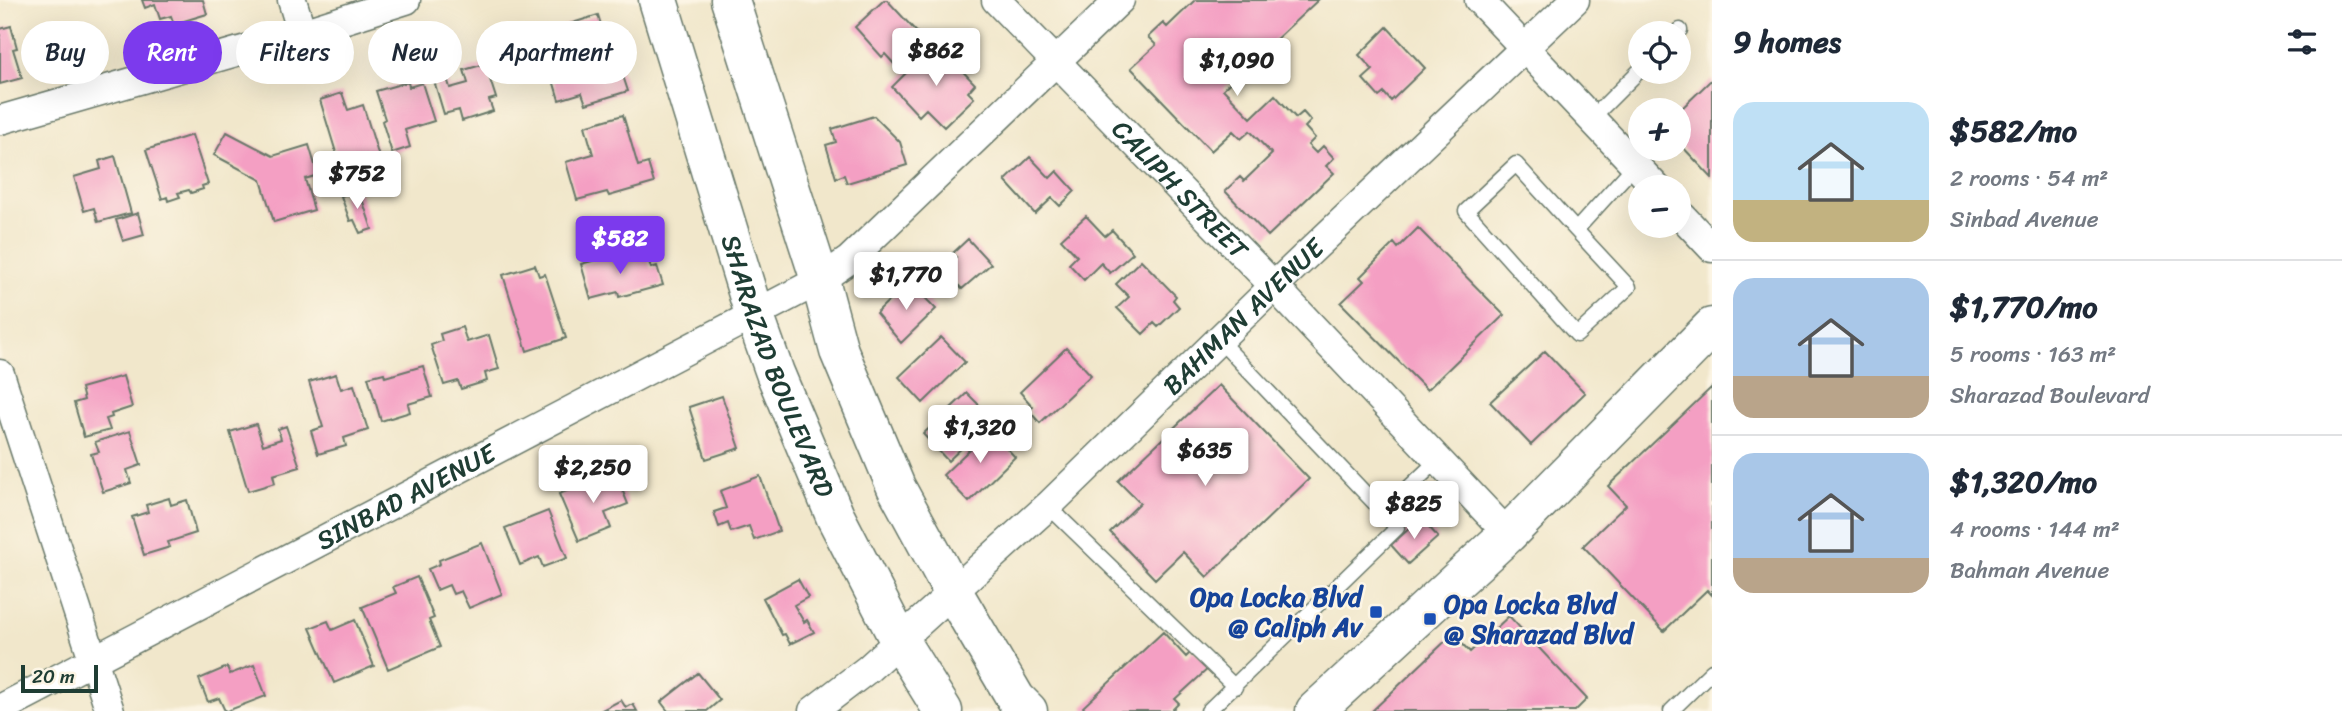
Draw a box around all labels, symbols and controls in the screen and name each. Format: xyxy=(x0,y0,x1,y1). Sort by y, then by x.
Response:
text: 9 homes xyxy=(1733,15,1841,69)
chip: Buy xyxy=(21,21,109,84)
chip: Rent xyxy=(123,21,222,84)
chip: Filters xyxy=(236,21,354,84)
chip: New xyxy=(368,21,462,84)
chip: Apartment xyxy=(476,21,637,84)
map controls xyxy=(1628,21,1691,238)
button: locate xyxy=(1628,21,1691,84)
icon: filters xyxy=(2283,23,2321,61)
pin: $862 xyxy=(895,28,977,88)
text: $862 xyxy=(908,30,964,71)
pin: $1,090 xyxy=(1180,38,1294,98)
text: $1,090 xyxy=(1200,40,1274,81)
button: + xyxy=(1628,98,1691,161)
text: $582/mo xyxy=(1950,104,2077,158)
street label: CALIPH STREET xyxy=(1100,108,1261,272)
icon: home xyxy=(1789,130,1873,214)
pin: $752 xyxy=(316,152,398,211)
text: $752 xyxy=(329,153,385,194)
text: 2 rooms · 54 m² xyxy=(1950,158,2108,199)
button: − xyxy=(1628,175,1691,238)
text: Sinbad Avenue xyxy=(1950,199,2099,240)
pin: $582 xyxy=(579,216,661,276)
text: $582 xyxy=(592,218,648,259)
street label: BAHMAN AVENUE xyxy=(1151,225,1336,406)
street label: SHARAZAD BOULEVARD xyxy=(708,229,848,505)
pin: $1,770 xyxy=(849,252,963,312)
text: $1,770 xyxy=(870,254,942,295)
text: $1,770/mo xyxy=(1950,280,2098,334)
icon: home xyxy=(1789,306,1873,390)
text: 5 rooms · 163 m² xyxy=(1950,334,2116,375)
text: Sharazad Boulevard xyxy=(1950,375,2150,416)
pin: $1,320 xyxy=(923,406,1037,465)
text: $1,320 xyxy=(944,407,1016,448)
pin: $635 xyxy=(1164,428,1246,488)
street label: SINBAD AVENUE xyxy=(308,430,505,563)
text: $635 xyxy=(1177,430,1233,471)
pin: $2,250 xyxy=(536,446,650,505)
text: $2,250 xyxy=(555,447,631,488)
text: $1,320/mo xyxy=(1950,455,2097,509)
icon: home xyxy=(1789,481,1873,565)
pin: $825 xyxy=(1373,482,1455,541)
text: $825 xyxy=(1386,483,1442,524)
text: 4 rooms · 144 m² xyxy=(1950,509,2120,550)
text: Bahman Avenue xyxy=(1950,550,2109,591)
place label: Opa Locka Blvd @ Caliph Av xyxy=(1190,574,1364,650)
place label: Opa Locka Blvd @ Sharazad Blvd xyxy=(1444,581,1635,657)
marker: Opa Locka Blvd @ Caliph Av xyxy=(1368,604,1384,620)
marker: Opa Locka Blvd @ Sharazad Blvd xyxy=(1422,611,1438,627)
text: 20 m xyxy=(32,660,75,693)
scale bar xyxy=(21,662,98,694)

